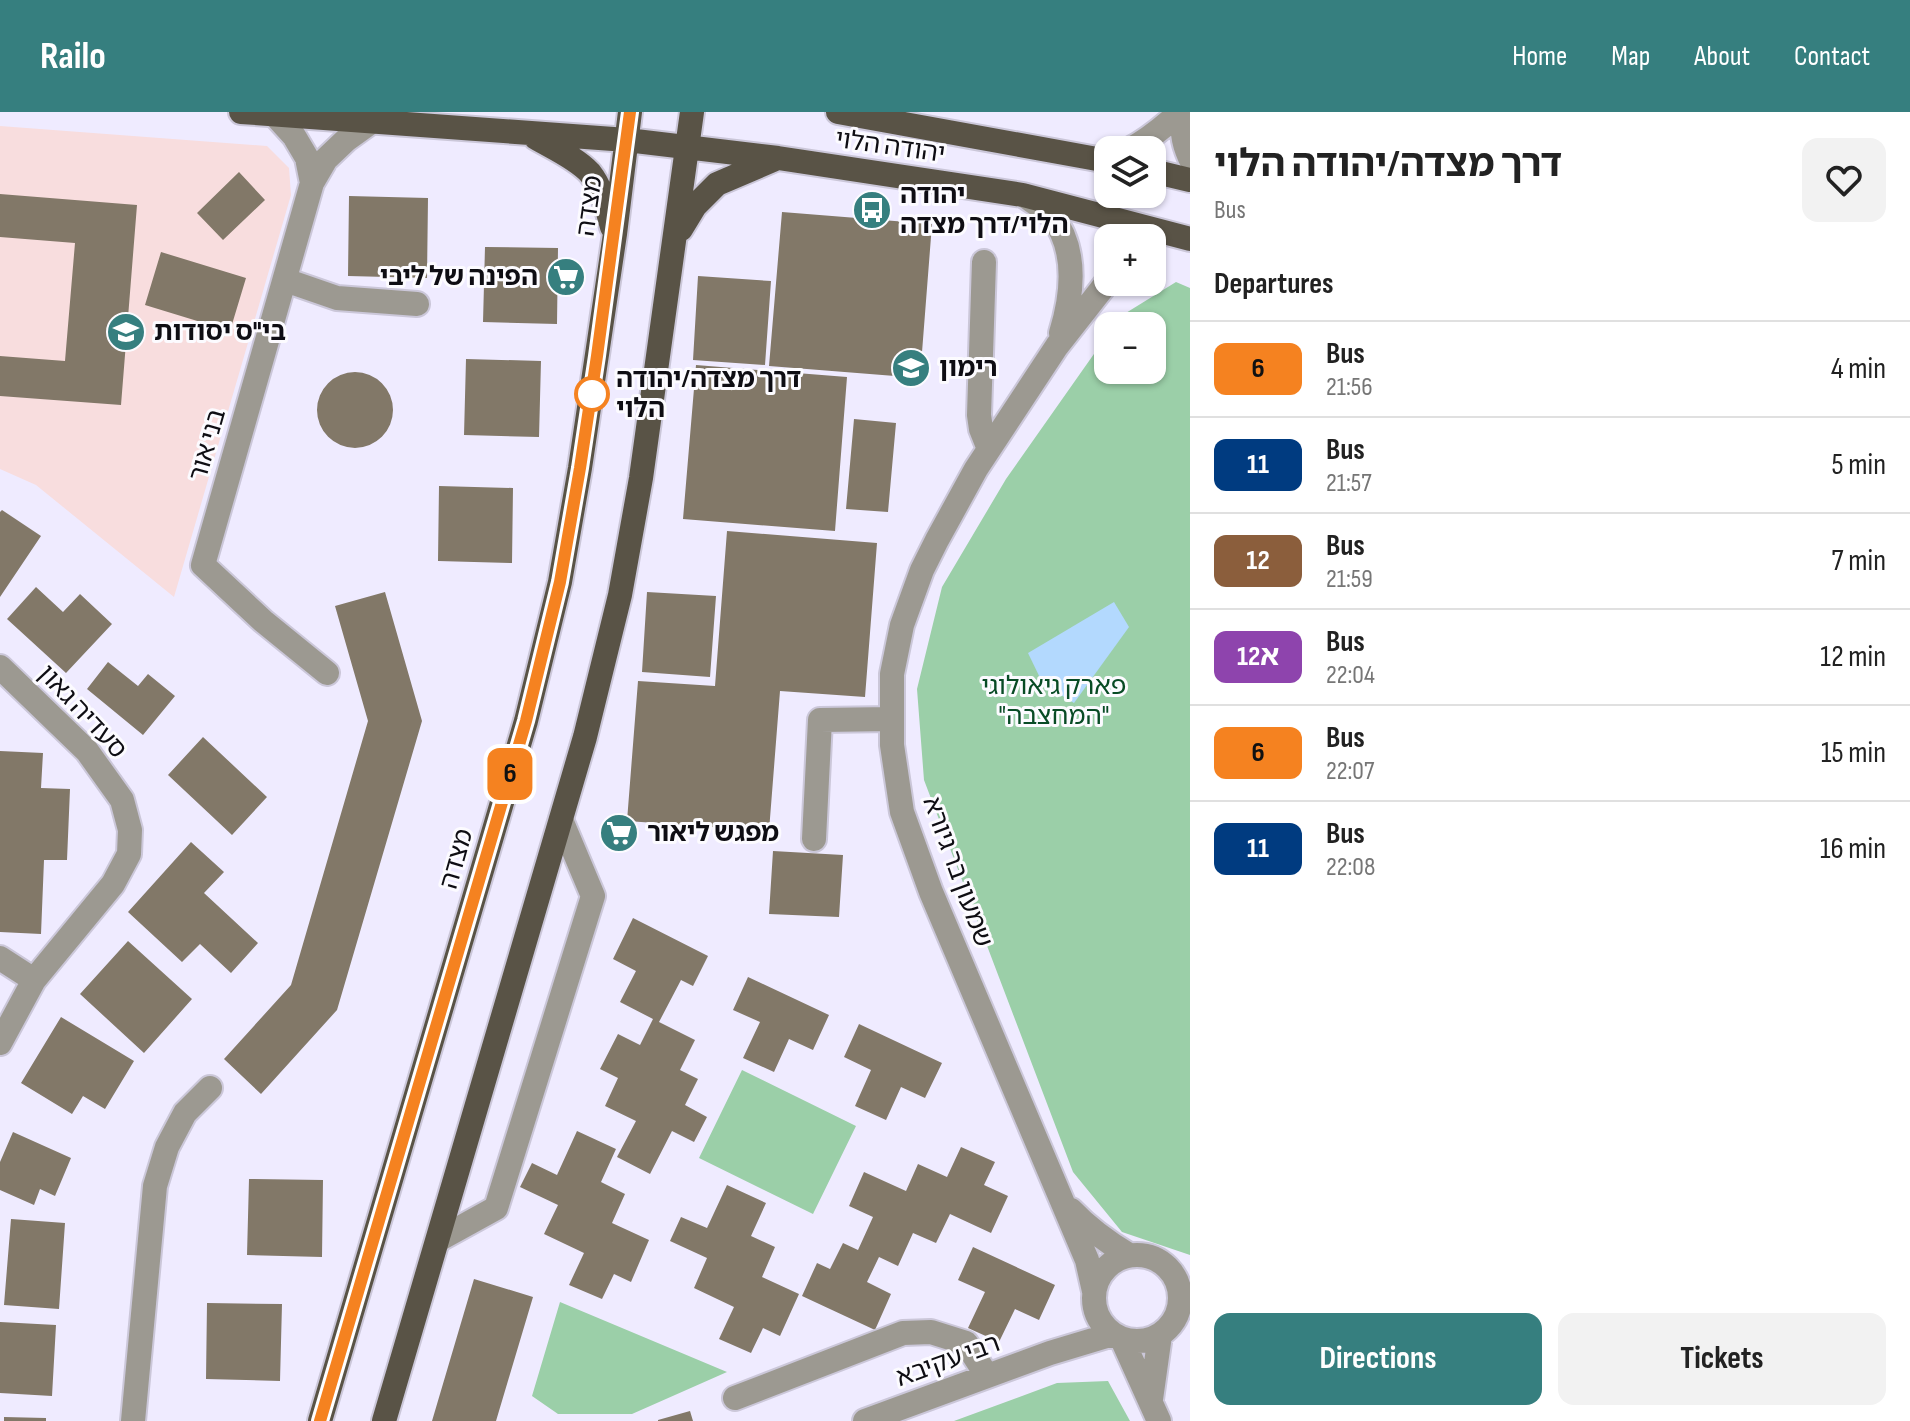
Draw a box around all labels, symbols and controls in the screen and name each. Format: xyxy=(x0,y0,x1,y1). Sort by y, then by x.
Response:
text: Railo xyxy=(40,34,106,79)
text: Home xyxy=(1512,40,1567,73)
text: Map xyxy=(1611,40,1650,73)
text: About xyxy=(1694,40,1750,73)
text: Contact xyxy=(1794,40,1870,73)
street label: יהודה הלוי xyxy=(833,124,947,170)
map controls xyxy=(1094,136,1166,384)
button: layers xyxy=(1094,136,1166,208)
button: heart xyxy=(1802,138,1886,222)
text: דרך מצדה/יהודה הלוי xyxy=(1214,142,1562,187)
street label: מצדה xyxy=(570,174,610,238)
place label: יהודה הלוי/דרך מצדה xyxy=(900,180,1069,241)
bus stop icon: יהודה הלוי/דרך מצדה xyxy=(851,189,893,231)
text: Bus xyxy=(1214,195,1246,226)
button: + xyxy=(1094,224,1166,296)
supermarket icon: הפינה של ליבי xyxy=(545,256,587,298)
place label: הפינה של ליבי xyxy=(380,262,538,293)
text: Departures xyxy=(1214,266,1334,302)
school or university icon: בי"ס יסודות xyxy=(105,311,147,353)
button: − xyxy=(1094,312,1166,384)
place label: בי"ס יסודות xyxy=(154,317,286,348)
text: Bus xyxy=(1326,336,1365,372)
school or university icon: רימון xyxy=(890,347,932,389)
text: 4 min xyxy=(1831,351,1886,387)
text: 6 xyxy=(1251,352,1265,385)
place label: רימון xyxy=(939,353,998,384)
place label: דרך מצדה/יהודה הלוי xyxy=(616,364,801,425)
text: 21:56 xyxy=(1326,372,1373,403)
marker: דרך מצדה/יהודה הלוי xyxy=(575,377,609,411)
street label: בני אור xyxy=(183,405,233,485)
text: Bus xyxy=(1326,432,1365,468)
text: 5 min xyxy=(1832,447,1886,483)
text: 11 xyxy=(1247,448,1269,481)
text: 21:57 xyxy=(1326,468,1372,499)
text: Bus xyxy=(1326,528,1365,564)
text: 7 min xyxy=(1832,543,1886,579)
text: 12 xyxy=(1246,544,1270,577)
text: 21:59 xyxy=(1326,564,1373,595)
text: Bus xyxy=(1326,624,1365,660)
text: 12 min xyxy=(1820,639,1886,675)
text: 12א xyxy=(1237,640,1279,673)
street label: סעדיה גאון xyxy=(31,659,133,765)
text: 22:04 xyxy=(1326,660,1375,691)
park label: פארק גיאולוגי "המחצבה" xyxy=(982,671,1126,732)
text: Bus xyxy=(1326,720,1365,756)
text: 15 min xyxy=(1821,735,1886,771)
text: 6 xyxy=(1251,736,1265,769)
line badge: 6 xyxy=(484,748,536,800)
text: 22:07 xyxy=(1326,756,1374,787)
text: 6 xyxy=(503,757,517,790)
street label: שמעון בר גיורא xyxy=(915,792,999,952)
supermarket icon: מפגש ליאור xyxy=(598,812,640,854)
text: Bus xyxy=(1326,816,1365,852)
place label: מפגש ליאור xyxy=(647,818,779,849)
street label: מצדה xyxy=(434,825,480,893)
text: 16 min xyxy=(1820,831,1886,867)
text: 11 xyxy=(1247,832,1269,865)
text: 22:08 xyxy=(1326,852,1375,883)
button: Directions xyxy=(1214,1313,1542,1405)
button: Tickets xyxy=(1558,1313,1886,1405)
street label: רבי עקיבא xyxy=(892,1328,1004,1394)

